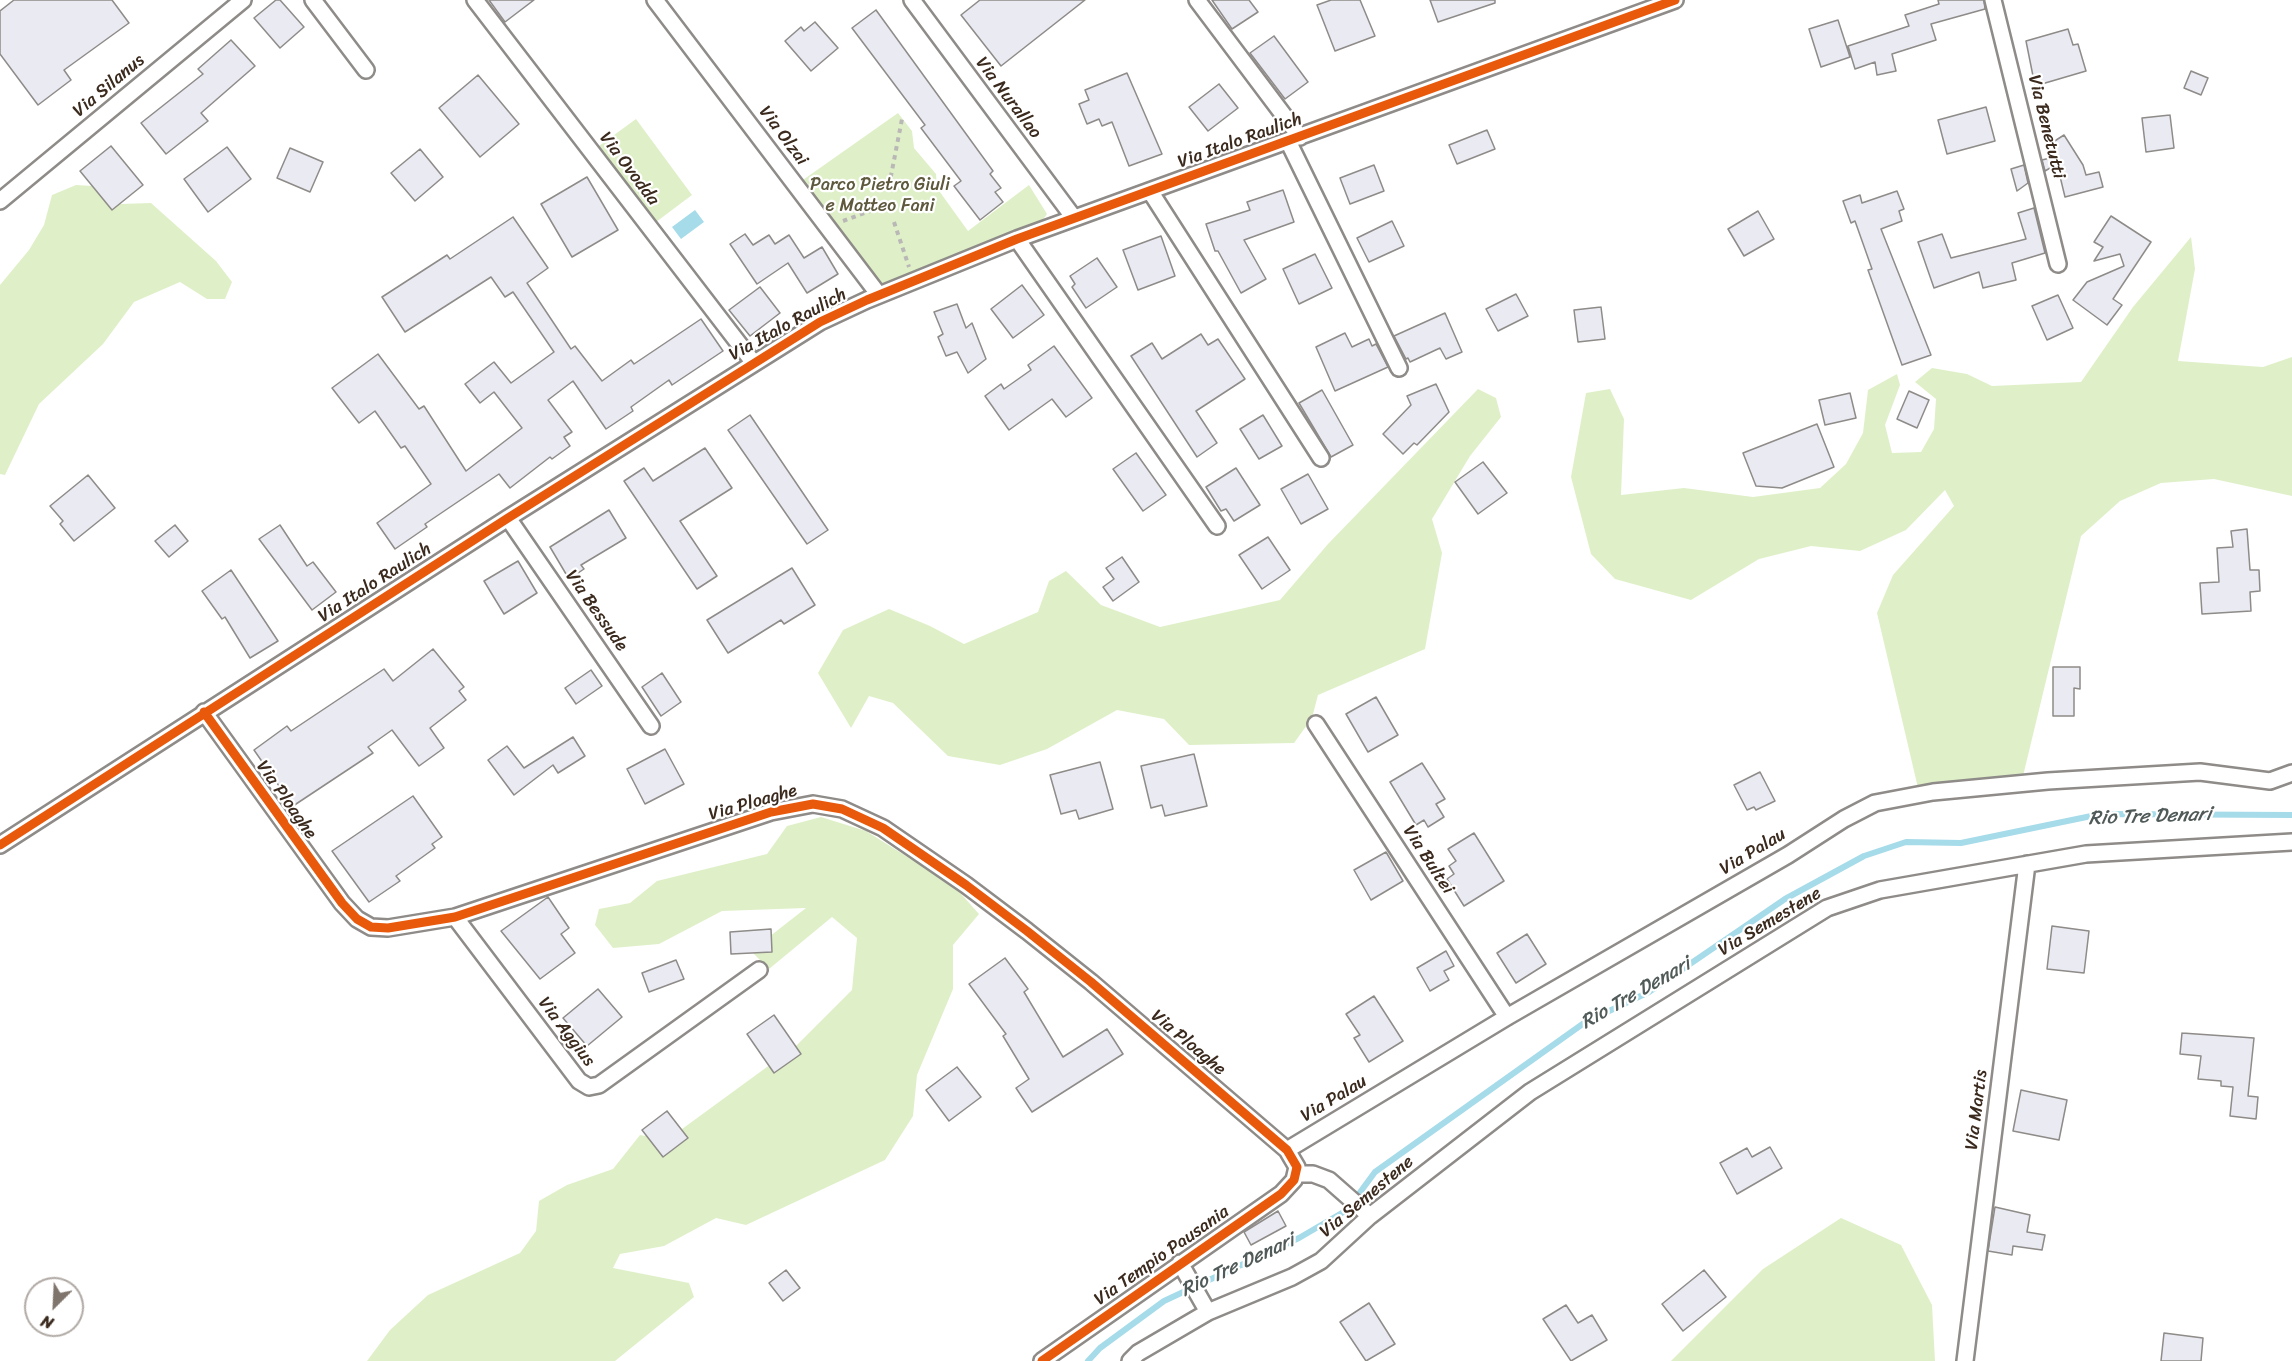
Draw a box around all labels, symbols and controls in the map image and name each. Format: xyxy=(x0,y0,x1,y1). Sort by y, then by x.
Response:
street label: Via Silanus xyxy=(69,50,149,122)
street label: Via Nurallao xyxy=(970,53,1046,143)
street label: Via Benetutti xyxy=(2023,73,2069,181)
street label: Via Olzai xyxy=(754,102,812,170)
street label: Via Italo Raulich xyxy=(1175,109,1305,173)
street label: Via Ovodda xyxy=(594,128,664,210)
park label: Parco Pietro Giuli e Matteo Fani xyxy=(810,174,950,216)
street label: Via Italo Raulich xyxy=(726,284,850,366)
street label: Via Italo Raulich xyxy=(314,538,436,628)
street label: Via Bessude xyxy=(560,566,632,656)
street label: Via Ploaghe xyxy=(251,757,321,843)
street label: Via Ploaghe xyxy=(706,780,800,826)
water label: Rio Tre Denari xyxy=(2088,803,2212,831)
street label: Via Bultei xyxy=(1398,822,1458,898)
street label: Via Palau xyxy=(1716,824,1790,880)
street label: Via Semestene xyxy=(1715,883,1825,961)
water label: Rio Tre Denari xyxy=(1577,953,1695,1035)
street label: Via Aggius xyxy=(533,993,599,1071)
street label: Via Ploaghe xyxy=(1146,1006,1230,1080)
street label: Via Martis xyxy=(1961,1069,1993,1151)
street label: Via Palau xyxy=(1297,1071,1371,1127)
street label: Via Semestene xyxy=(1316,1151,1418,1243)
street label: Via Tempio Pausania xyxy=(1090,1201,1234,1311)
water label: Rio Tre Denari xyxy=(1177,1229,1299,1303)
north arrow xyxy=(24,1277,84,1337)
text: N xyxy=(36,1307,58,1338)

